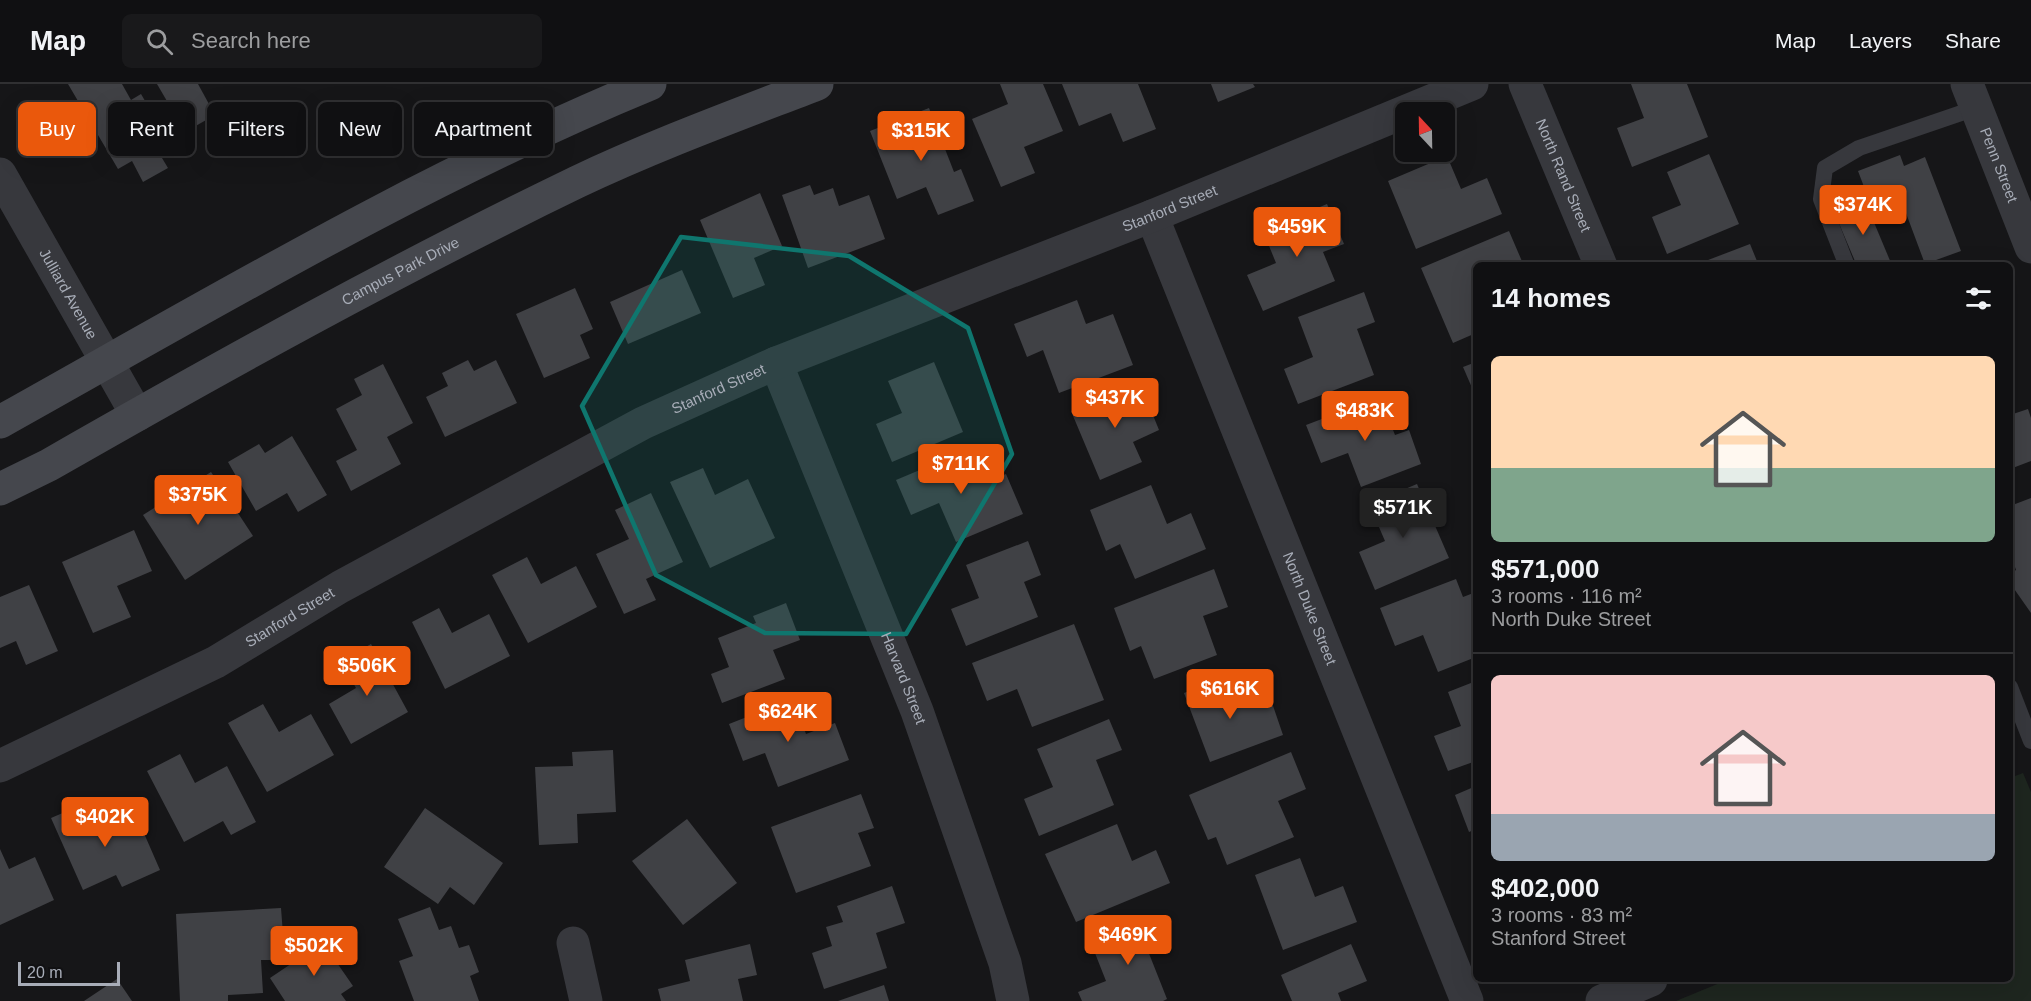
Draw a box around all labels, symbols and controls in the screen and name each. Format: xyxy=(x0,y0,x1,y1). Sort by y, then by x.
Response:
search box xyxy=(122,14,542,68)
text: Map xyxy=(30,25,86,56)
icon: search xyxy=(143,25,176,58)
text: Search here xyxy=(191,28,311,53)
text: Map xyxy=(1775,29,1816,52)
text: Layers xyxy=(1849,29,1912,52)
text: Share xyxy=(1945,29,2001,52)
chip: Buy xyxy=(18,102,96,156)
chip: Rent xyxy=(108,102,195,156)
chip: Filters xyxy=(207,102,306,156)
chip: New xyxy=(318,102,402,156)
chip: Apartment xyxy=(414,102,553,156)
north arrow xyxy=(1395,102,1455,162)
map controls xyxy=(1395,102,1455,162)
pin: $315K xyxy=(879,111,963,162)
street label: North Rand Street xyxy=(1532,116,1595,235)
text: $315K xyxy=(892,119,950,141)
street label: Penn Street xyxy=(1977,125,2022,206)
street label: Stanford Street xyxy=(1120,181,1220,235)
pin: $374K xyxy=(1821,185,1905,236)
text: $374K xyxy=(1834,193,1892,215)
pin: $459K xyxy=(1255,207,1339,258)
text: $459K xyxy=(1268,215,1326,237)
street label: Campus Park Drive xyxy=(339,233,462,309)
street label: Julliard Avenue xyxy=(36,245,101,342)
icon: filters xyxy=(1962,282,1995,315)
text: 14 homes xyxy=(1491,283,1611,313)
street label: Stanford Street xyxy=(669,360,769,417)
pin: $437K xyxy=(1073,378,1157,429)
text: $437K xyxy=(1086,386,1144,408)
pin: $483K xyxy=(1323,391,1407,442)
icon: home xyxy=(1689,395,1797,503)
text: $483K xyxy=(1336,399,1394,421)
pin: $711K xyxy=(919,444,1003,495)
text: $711K xyxy=(932,452,990,474)
pin: $375K xyxy=(156,475,240,526)
text: $375K xyxy=(169,483,227,505)
pin: $571K xyxy=(1361,488,1445,539)
text: $571K xyxy=(1374,496,1432,518)
street label: North Duke Street xyxy=(1280,549,1341,668)
text: $571,000 xyxy=(1491,554,1599,584)
street label: Stanford Street xyxy=(242,583,338,650)
text: 3 rooms · 116 m² xyxy=(1491,585,1642,607)
text: North Duke Street xyxy=(1491,608,1651,630)
street label: Harvard Street xyxy=(878,630,930,727)
pin: $506K xyxy=(325,646,409,697)
text: $506K xyxy=(338,654,396,676)
pin: $616K xyxy=(1188,669,1272,720)
text: $616K xyxy=(1201,677,1259,699)
pin: $624K xyxy=(746,692,830,743)
text: $624K xyxy=(759,700,817,722)
icon: home xyxy=(1689,714,1797,822)
pin: $402K xyxy=(63,797,147,848)
text: $402K xyxy=(76,805,134,827)
text: $402,000 xyxy=(1491,873,1599,903)
text: 3 rooms · 83 m² xyxy=(1491,904,1632,926)
pin: $469K xyxy=(1086,915,1170,966)
text: $469K xyxy=(1099,923,1157,945)
pin: $502K xyxy=(272,926,356,977)
text: Stanford Street xyxy=(1491,927,1626,949)
text: $502K xyxy=(285,934,343,956)
scale bar xyxy=(18,959,120,986)
text: 20 m xyxy=(27,964,63,981)

